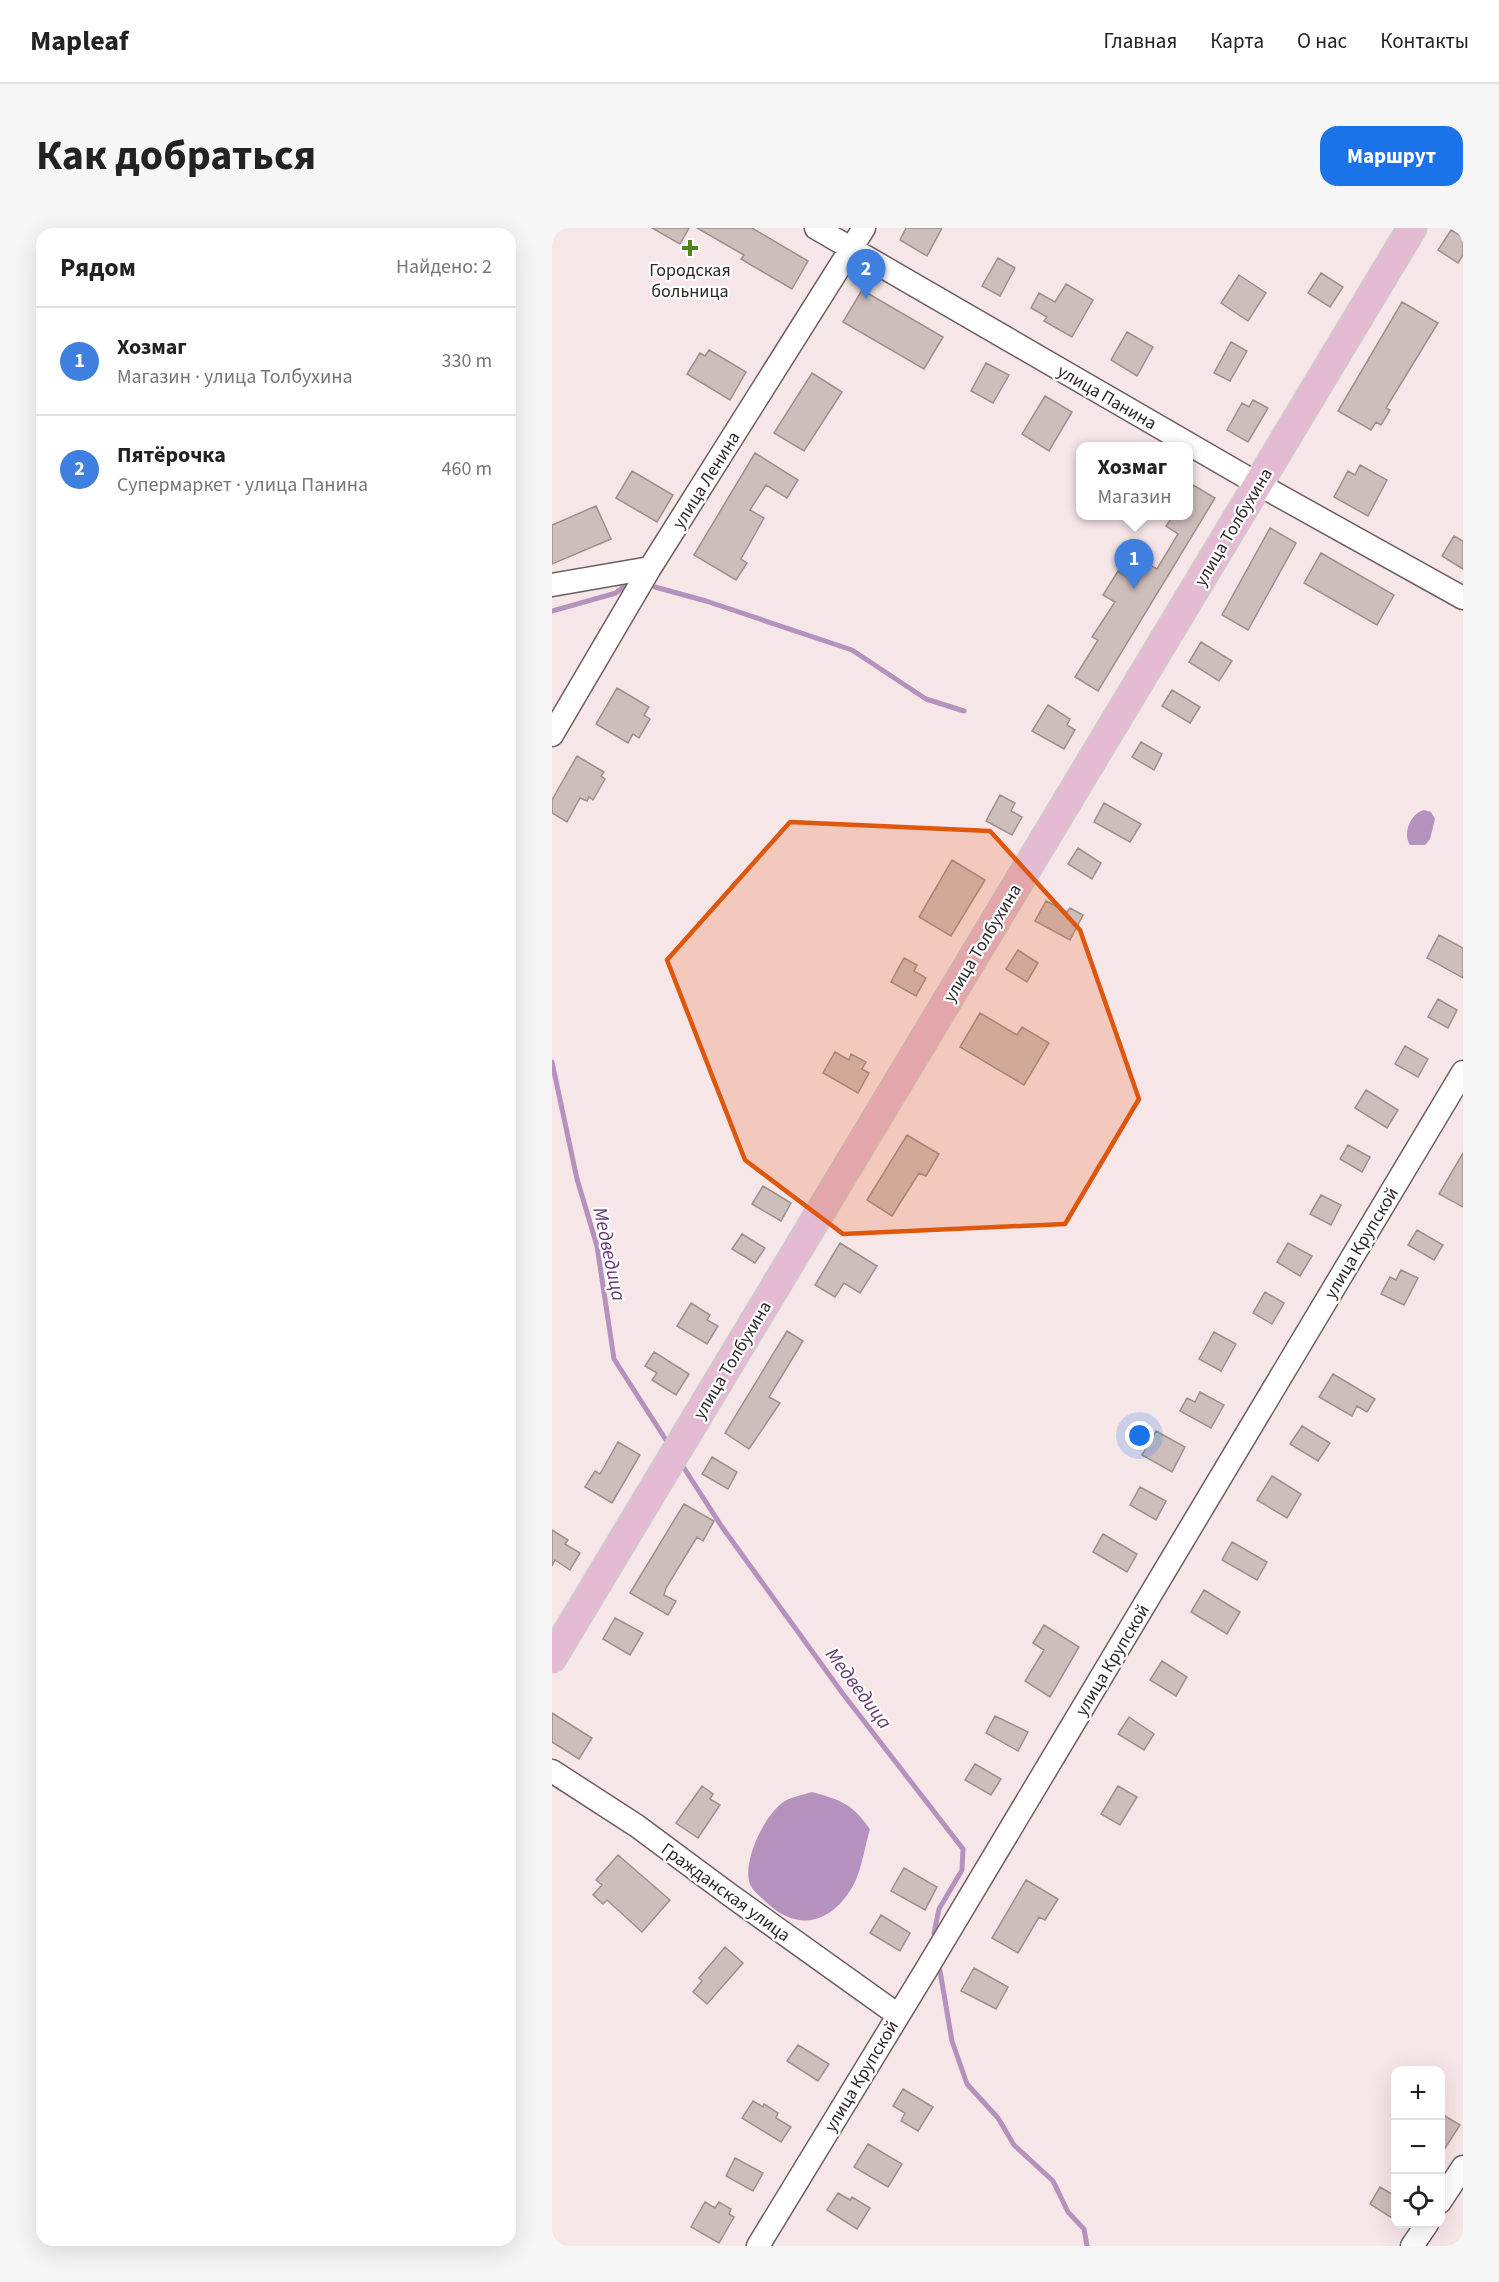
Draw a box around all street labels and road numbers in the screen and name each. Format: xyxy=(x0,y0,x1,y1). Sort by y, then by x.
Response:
street label: улица Панина xyxy=(1052,359,1161,436)
street label: улица Ленина xyxy=(667,427,746,534)
street label: улица Толбухина xyxy=(1188,463,1279,591)
street label: улица Толбухина xyxy=(937,879,1028,1007)
street label: улица Крупской xyxy=(1318,1183,1405,1304)
street label: улица Толбухина xyxy=(687,1296,778,1424)
street label: улица Крупской xyxy=(1069,1600,1156,1721)
street label: Гражданская улица xyxy=(656,1837,795,1948)
street label: улица Крупской xyxy=(818,2016,905,2137)

